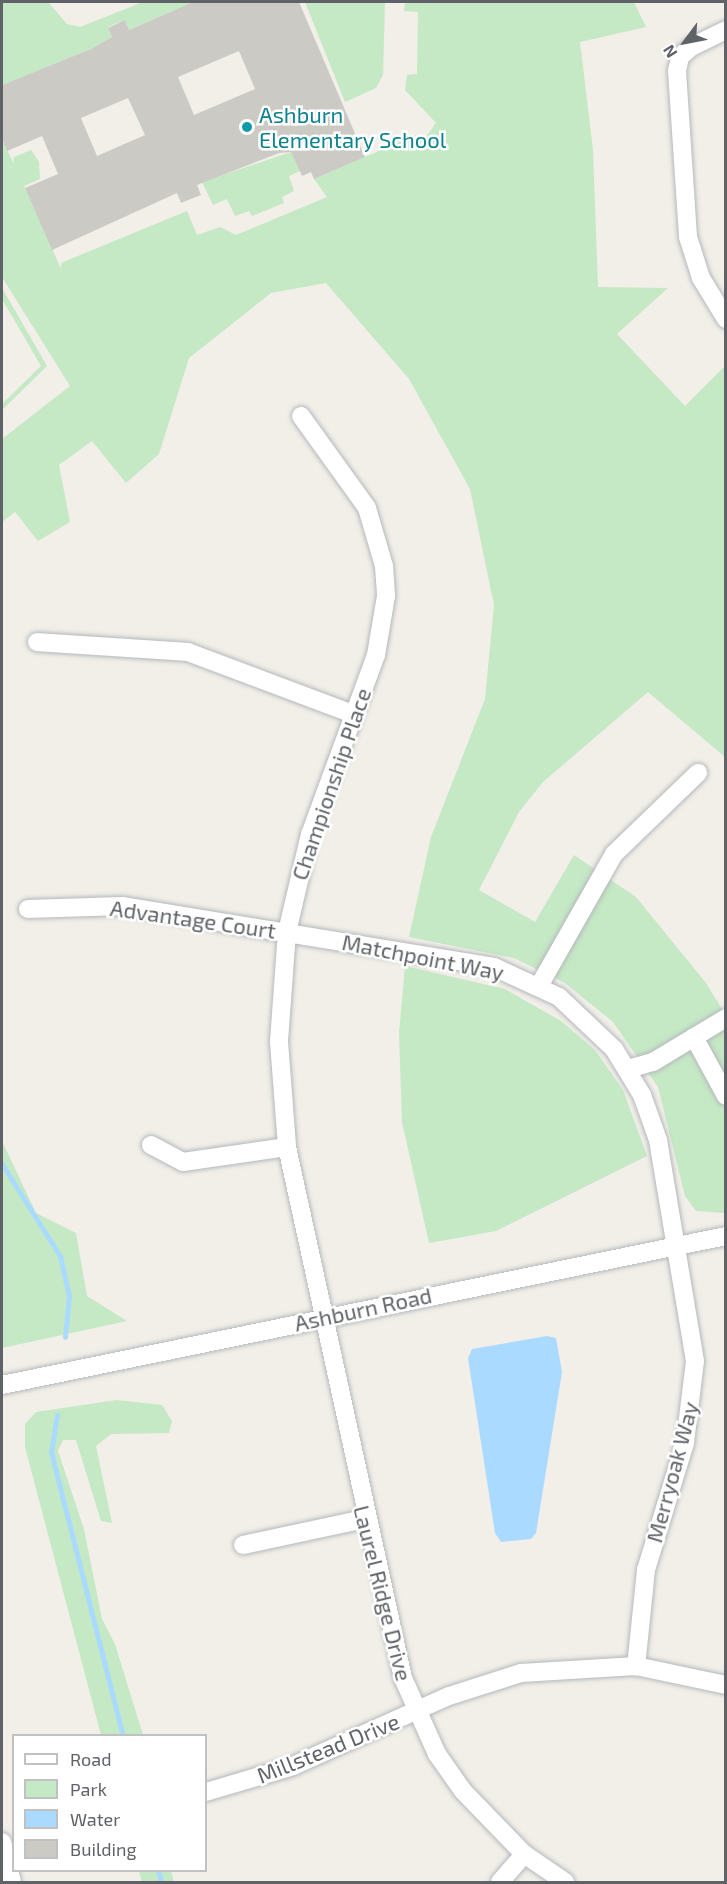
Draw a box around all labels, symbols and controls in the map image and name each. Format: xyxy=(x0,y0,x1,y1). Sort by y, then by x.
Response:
north arrow xyxy=(655,12,715,72)
text: N xyxy=(658,42,680,62)
place label: Ashburn Elementary School xyxy=(259,101,447,152)
marker: Ashburn Elementary School xyxy=(240,120,254,134)
street label: Championship Place xyxy=(286,685,376,883)
street label: Advantage Court xyxy=(109,894,277,944)
street label: Matchpoint Way xyxy=(340,928,506,986)
street label: Ashburn Road xyxy=(292,1282,434,1336)
street label: Merryoak Way xyxy=(640,1398,704,1546)
street label: Laurel Ridge Drive xyxy=(348,1502,418,1684)
street label: Millstead Drive xyxy=(253,1707,403,1789)
legend xyxy=(12,1734,207,1872)
text: Road xyxy=(70,1748,111,1770)
text: Park xyxy=(70,1778,107,1800)
text: Water xyxy=(70,1808,120,1830)
text: Building xyxy=(70,1838,137,1860)

